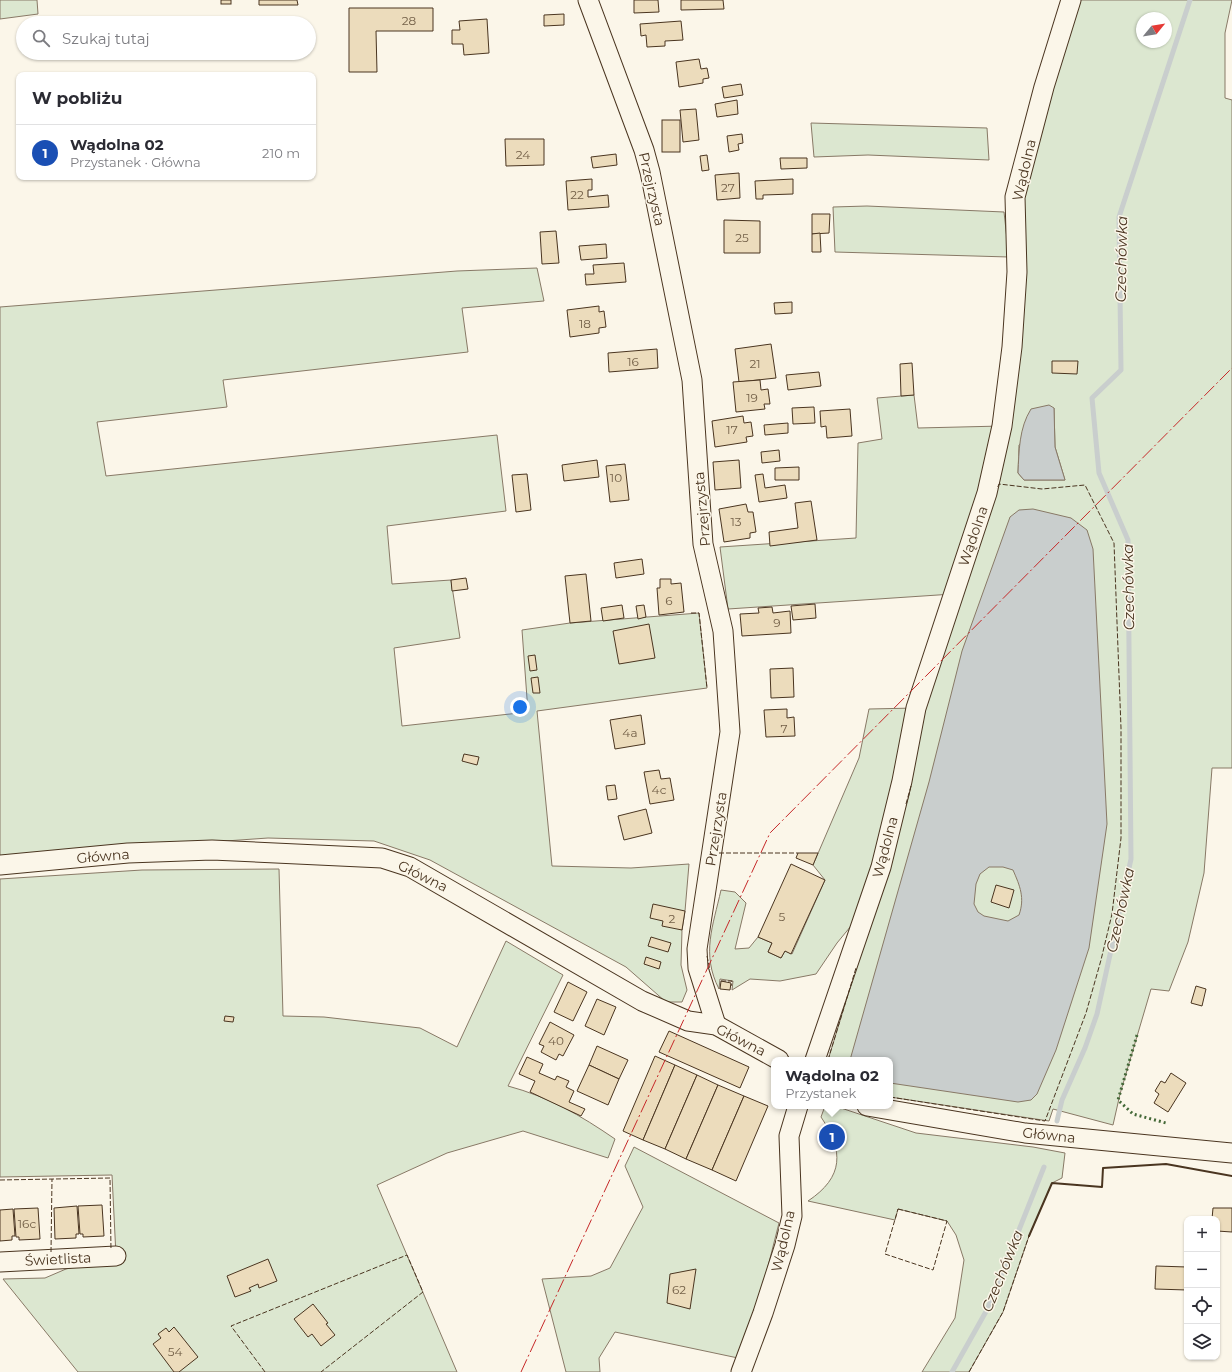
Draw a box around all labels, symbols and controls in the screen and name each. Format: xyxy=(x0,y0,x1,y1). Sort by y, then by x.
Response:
north arrow xyxy=(1136,12,1172,48)
house number: 28 xyxy=(402,13,417,28)
search box xyxy=(16,16,316,60)
icon: search xyxy=(30,27,52,49)
text: Szukaj tutaj xyxy=(62,29,150,48)
text: W pobliżu xyxy=(32,88,122,108)
text: Wądolna 02 xyxy=(70,135,164,154)
street label: Wądolna xyxy=(1008,137,1040,203)
text: 1 xyxy=(42,145,48,161)
text: 210 m xyxy=(262,145,300,161)
house number: 24 xyxy=(516,147,530,162)
street label: Przejrzysta xyxy=(635,150,669,228)
text: Przystanek · Główna xyxy=(70,154,201,170)
house number: 27 xyxy=(721,180,735,195)
house number: 22 xyxy=(570,187,584,202)
water label: Czechówka xyxy=(1111,215,1131,303)
house number: 25 xyxy=(735,230,749,245)
house number: 18 xyxy=(579,316,591,331)
house number: 16 xyxy=(627,354,639,369)
house number: 21 xyxy=(749,356,761,371)
house number: 19 xyxy=(746,390,758,405)
house number: 17 xyxy=(726,422,738,437)
house number: 10 xyxy=(610,470,622,485)
street label: Przejrzysta xyxy=(690,471,714,547)
street label: Wądolna xyxy=(954,503,992,569)
house number: 13 xyxy=(730,514,742,529)
water label: Czechówka xyxy=(1118,543,1138,631)
house number: 6 xyxy=(665,593,673,608)
house number: 9 xyxy=(773,615,781,630)
your location xyxy=(510,697,530,717)
house number: 7 xyxy=(780,721,788,736)
house number: 4a xyxy=(622,725,638,740)
house number: 4c xyxy=(652,782,667,797)
street label: Przejrzysta xyxy=(701,790,731,868)
street label: Wądolna xyxy=(868,814,902,880)
street label: Główna xyxy=(76,845,130,867)
street label: Główna xyxy=(395,856,451,896)
water label: Czechówka xyxy=(1102,866,1138,954)
house number: 5 xyxy=(779,909,786,924)
house number: 2 xyxy=(669,911,676,926)
street label: Główna xyxy=(713,1020,769,1060)
house number: 40 xyxy=(548,1033,564,1048)
popup xyxy=(771,1057,893,1109)
text: Wądolna 02 xyxy=(785,1066,879,1085)
text: Przystanek xyxy=(785,1085,856,1101)
pin: 1 xyxy=(819,1122,845,1152)
street label: Główna xyxy=(1022,1123,1076,1147)
street label: Wądolna xyxy=(767,1208,799,1274)
house number: 16c xyxy=(18,1216,36,1231)
map controls xyxy=(1184,1216,1220,1360)
button: + xyxy=(1184,1216,1220,1252)
water label: Czechówka xyxy=(977,1227,1027,1315)
street label: Świetlista xyxy=(24,1248,92,1270)
button: − xyxy=(1184,1252,1220,1288)
house number: 62 xyxy=(672,1282,686,1297)
button: locate xyxy=(1184,1288,1220,1324)
button: layers xyxy=(1184,1324,1220,1360)
house number: 54 xyxy=(168,1344,182,1359)

